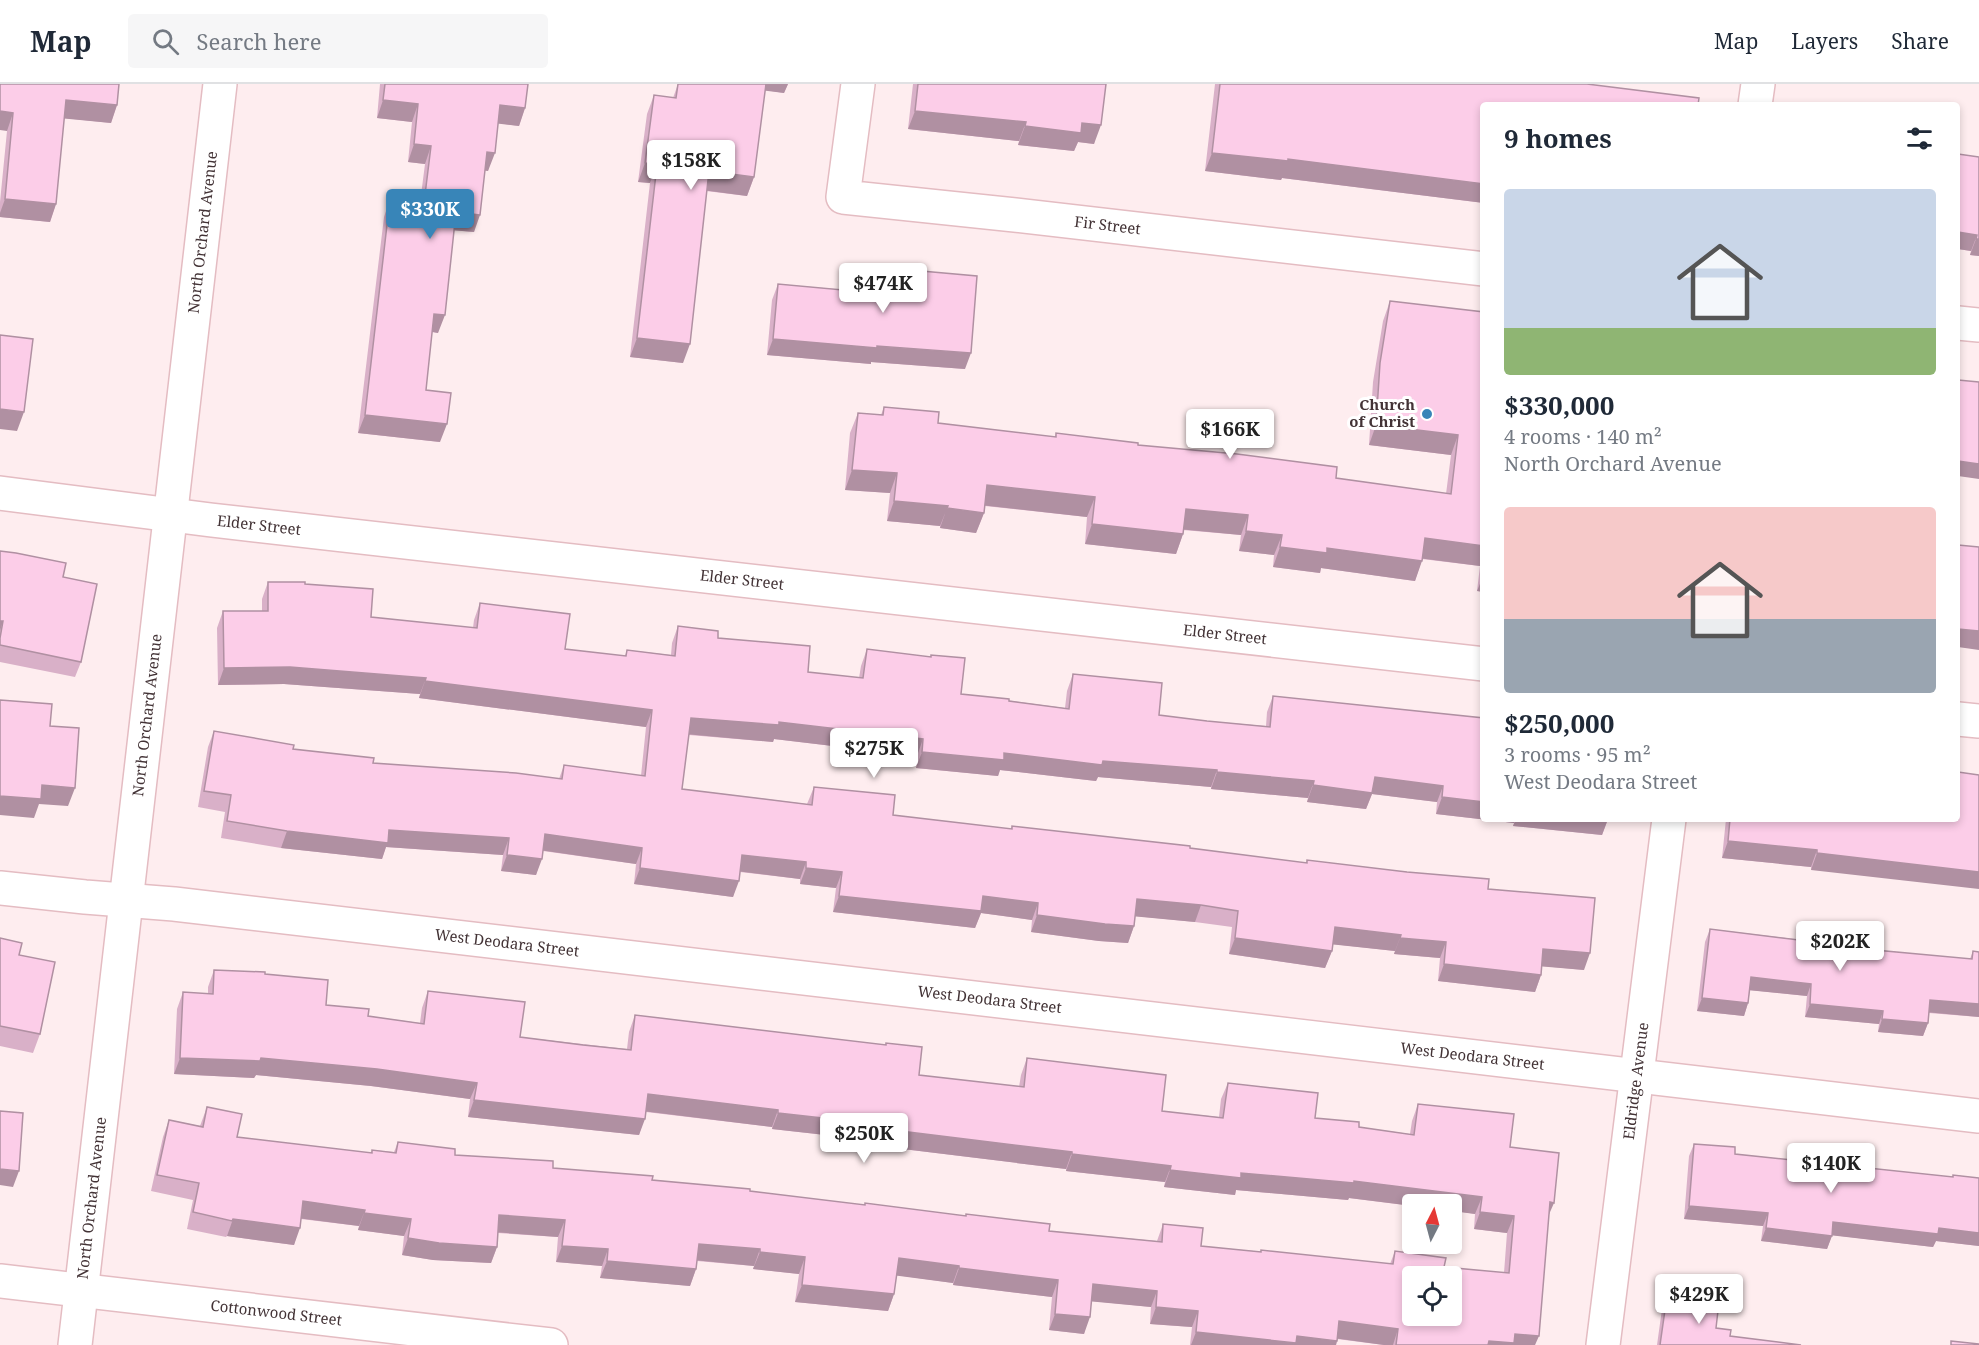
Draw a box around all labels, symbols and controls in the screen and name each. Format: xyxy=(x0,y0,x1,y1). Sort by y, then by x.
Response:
search box xyxy=(128,14,548,68)
text: Map xyxy=(30,22,92,60)
icon: search xyxy=(149,25,182,58)
text: Search here xyxy=(197,26,321,56)
text: Map xyxy=(1714,27,1758,55)
text: Layers xyxy=(1791,27,1858,55)
text: Share xyxy=(1891,27,1949,55)
text: 9 homes xyxy=(1504,120,1612,156)
icon: filters xyxy=(1903,122,1936,155)
pin: $158K xyxy=(649,140,733,191)
text: $158K xyxy=(661,146,721,173)
street label: North Orchard Avenue xyxy=(183,150,221,315)
pin: $330K xyxy=(388,189,472,240)
text: $330K xyxy=(400,195,460,222)
street label: Fir Street xyxy=(1073,211,1142,238)
icon: home xyxy=(1666,228,1774,336)
pin: $474K xyxy=(841,263,925,314)
text: $474K xyxy=(853,269,913,296)
text: $330,000 xyxy=(1504,387,1614,423)
place label: Church of Christ xyxy=(1349,394,1415,431)
marker: Church of Christ xyxy=(1420,407,1434,421)
pin: $166K xyxy=(1188,409,1272,460)
text: $166K xyxy=(1200,415,1260,442)
text: 4 rooms · 140 m² xyxy=(1504,423,1662,450)
text: North Orchard Avenue xyxy=(1504,450,1722,477)
street label: Elder Street xyxy=(216,510,302,539)
icon: home xyxy=(1666,546,1774,654)
street label: Elder Street xyxy=(699,564,785,594)
street label: Elder Street xyxy=(1182,619,1268,648)
street label: North Orchard Avenue xyxy=(127,633,166,797)
text: $250,000 xyxy=(1504,705,1614,741)
pin: $275K xyxy=(832,728,916,779)
text: $275K xyxy=(844,734,904,761)
text: 3 rooms · 95 m² xyxy=(1504,741,1651,768)
text: West Deodara Street xyxy=(1504,768,1697,795)
pin: $202K xyxy=(1798,921,1882,972)
street label: West Deodara Street xyxy=(434,924,580,961)
text: $202K xyxy=(1810,927,1870,954)
street label: West Deodara Street xyxy=(917,980,1063,1017)
street label: Eldridge Avenue xyxy=(1618,1021,1652,1141)
street label: West Deodara Street xyxy=(1399,1037,1546,1074)
pin: $250K xyxy=(822,1113,906,1164)
street label: North Orchard Avenue xyxy=(72,1116,110,1280)
text: $250K xyxy=(834,1119,894,1146)
pin: $140K xyxy=(1789,1143,1873,1194)
text: $140K xyxy=(1801,1149,1861,1176)
north arrow xyxy=(1402,1194,1462,1254)
map controls xyxy=(1402,1194,1462,1326)
button: locate xyxy=(1402,1266,1462,1326)
pin: $429K xyxy=(1657,1274,1741,1325)
text: $429K xyxy=(1669,1280,1729,1307)
street label: Cottonwood Street xyxy=(210,1295,343,1330)

